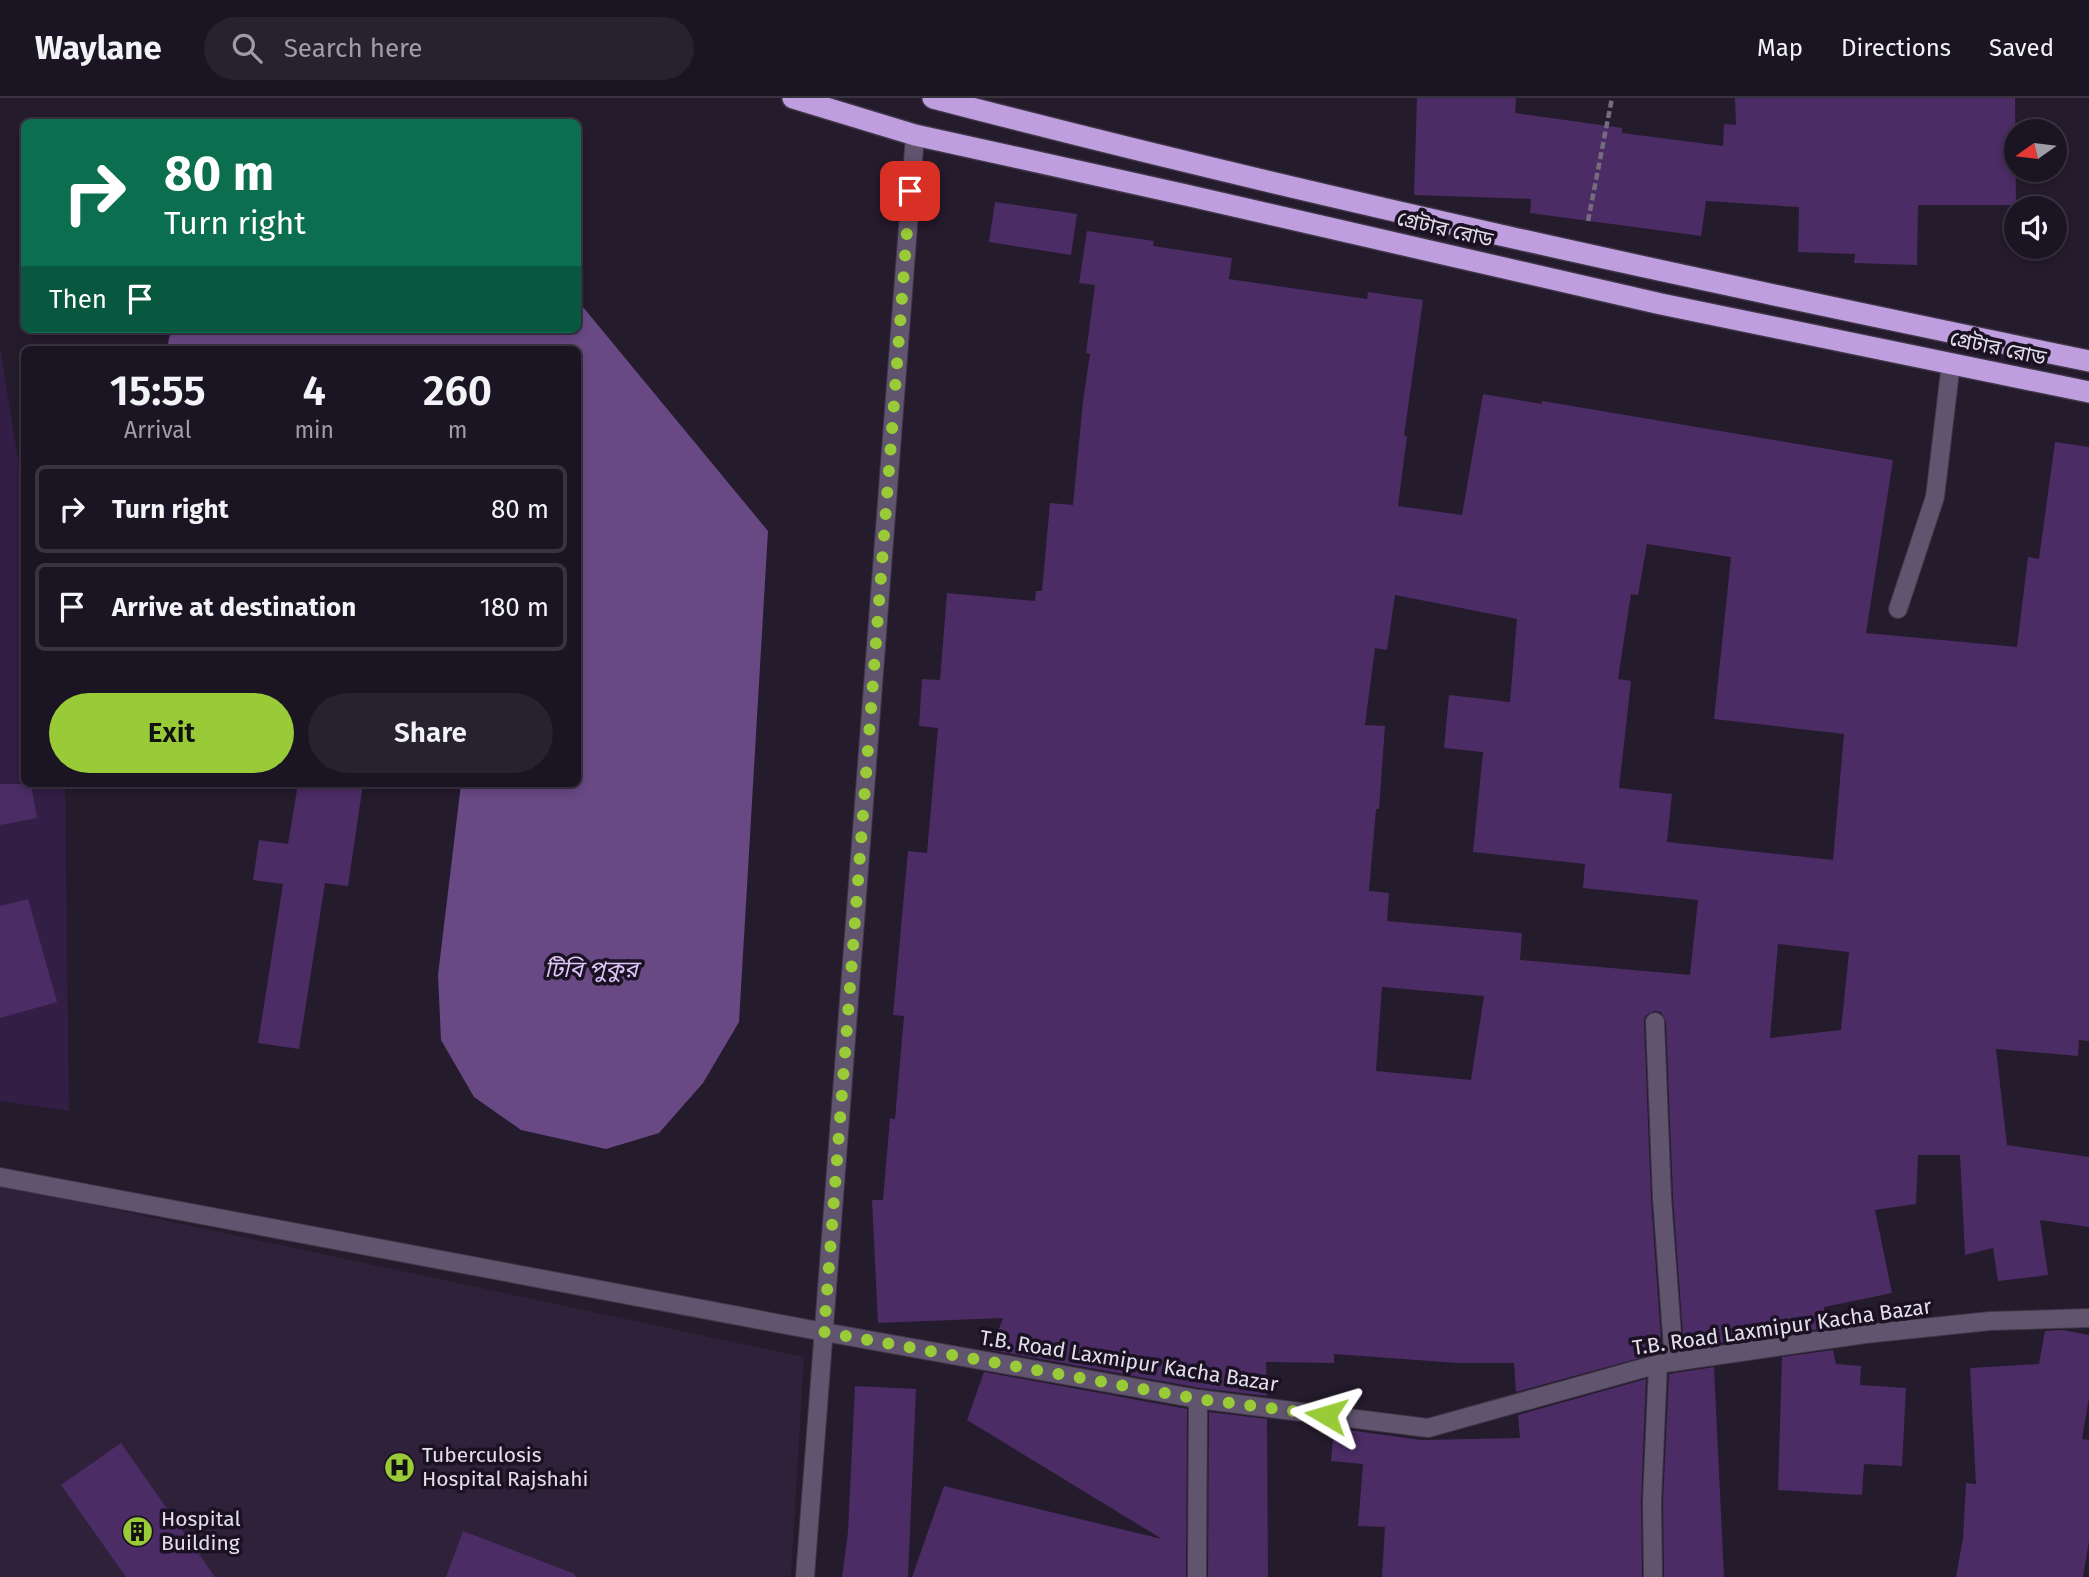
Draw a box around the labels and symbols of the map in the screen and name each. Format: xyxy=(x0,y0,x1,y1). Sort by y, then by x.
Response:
north arrow xyxy=(2004,119,2067,182)
pin xyxy=(880,161,940,221)
street label: গ্রেটার রোড xyxy=(1394,205,1497,253)
street label: গ্রেটার রোড xyxy=(1947,325,2050,371)
water label: টিবি পুকুর xyxy=(544,955,642,983)
street label: T.B. Road Laxmipur Kacha Bazar xyxy=(1631,1293,1933,1361)
street label: T.B. Road Laxmipur Kacha Bazar xyxy=(978,1325,1280,1397)
position arrow xyxy=(1289,1378,1363,1452)
place label: Tuberculosis Hospital Rajshahi xyxy=(422,1442,588,1492)
hospital icon: Tuberculosis Hospital Rajshahi xyxy=(382,1450,416,1484)
place label: Hospital Building xyxy=(161,1506,241,1556)
building icon: Hospital Building xyxy=(121,1514,155,1548)

